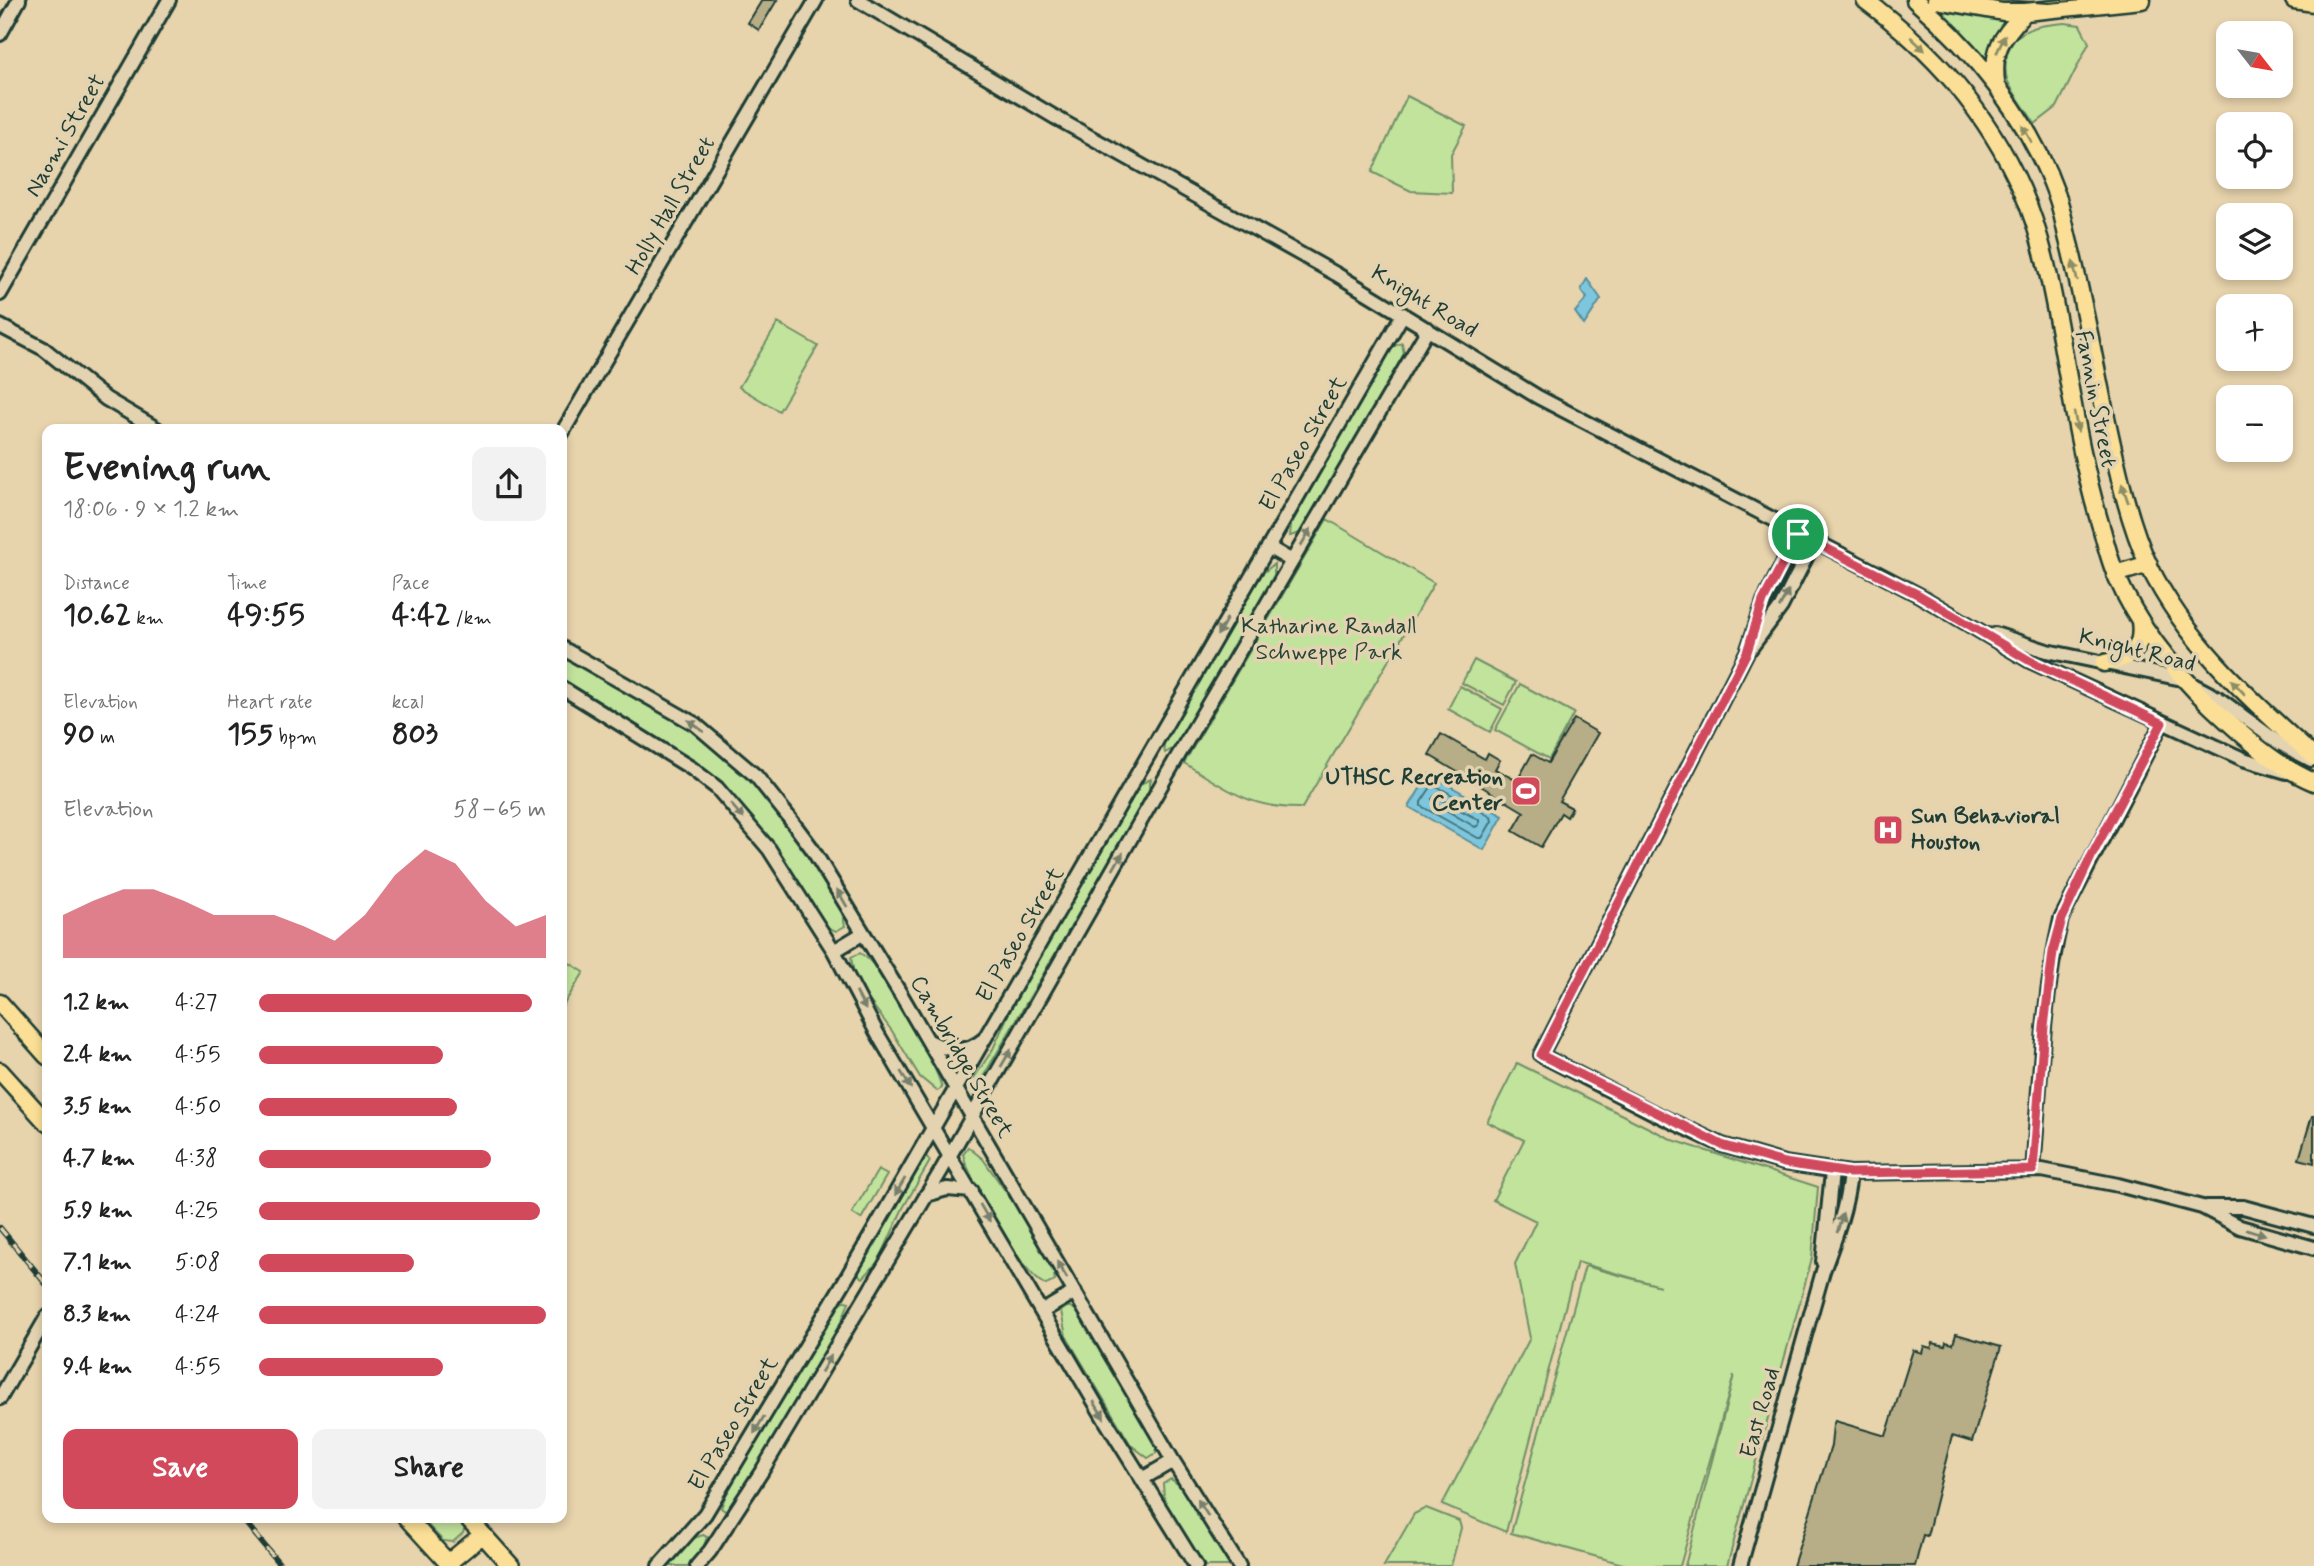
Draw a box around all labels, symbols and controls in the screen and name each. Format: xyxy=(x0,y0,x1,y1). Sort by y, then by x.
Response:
north arrow xyxy=(2216,21,2292,98)
map controls xyxy=(2216,21,2293,462)
one-way arrow xyxy=(1995,34,2007,55)
one-way arrow xyxy=(1909,35,1926,51)
street label: Naomi Street xyxy=(19,69,113,203)
button: locate xyxy=(2216,112,2293,189)
one-way arrow xyxy=(2021,125,2033,144)
street label: Holly Hall Street xyxy=(619,131,723,281)
button: layers xyxy=(2216,203,2293,280)
street label: Knight Road xyxy=(1364,258,1483,347)
one-way arrow xyxy=(2070,260,2081,282)
button: + xyxy=(2216,294,2293,371)
street label: Fannin Street xyxy=(2067,328,2123,470)
street label: El Paseo Street xyxy=(1253,370,1355,517)
button: − xyxy=(2216,385,2293,462)
one-way arrow xyxy=(2071,411,2082,433)
text: Evening run xyxy=(63,444,270,493)
button: share xyxy=(472,447,546,521)
one-way arrow xyxy=(2119,483,2130,504)
text: 18:06 · 9 × 1.2 km xyxy=(63,495,239,525)
pin xyxy=(1768,504,1828,564)
icon: arrive xyxy=(1779,515,1817,553)
one-way arrow xyxy=(1300,527,1313,546)
text: Distance xyxy=(63,571,130,596)
text: Time xyxy=(227,571,267,596)
text: Pace xyxy=(392,571,429,596)
one-way arrow xyxy=(1778,589,1790,609)
text: 10.62 xyxy=(63,596,131,635)
text: 49:55 xyxy=(227,596,305,635)
text: 4:42 xyxy=(392,596,450,635)
text: km xyxy=(131,606,164,631)
text: /km xyxy=(450,606,492,631)
park label: Katharine Randall Schweppe Park xyxy=(1241,612,1417,668)
one-way arrow xyxy=(1216,618,1228,637)
street label: Knight Road xyxy=(2075,622,2198,682)
one-way arrow xyxy=(2230,678,2246,696)
text: Elevation xyxy=(63,690,138,715)
text: Heart rate xyxy=(227,690,313,715)
text: kcal xyxy=(392,690,424,715)
text: 90 xyxy=(63,715,95,754)
text: 155 xyxy=(227,715,273,754)
text: 803 xyxy=(392,715,438,754)
one-way arrow xyxy=(687,719,706,733)
text: m xyxy=(95,725,115,750)
text: bpm xyxy=(273,725,317,750)
place label: UTHSC Recreation Center xyxy=(1325,763,1503,819)
sports icon: UTHSC Recreation Center xyxy=(1509,774,1543,808)
text: Elevation xyxy=(63,795,154,825)
text: 58–65 m xyxy=(453,795,546,825)
one-way arrow xyxy=(729,802,744,819)
place label: Sun Behavioral Houston xyxy=(1911,802,2060,858)
hospital icon: Sun Behavioral Houston xyxy=(1871,813,1905,847)
one-way arrow xyxy=(1112,851,1124,870)
street label: El Paseo Street xyxy=(970,861,1072,1008)
one-way arrow xyxy=(836,888,848,908)
street label: Cambridge Street xyxy=(900,970,1020,1145)
text: 1.2 km xyxy=(63,988,129,1018)
text: 4:27 xyxy=(175,988,217,1018)
one-way arrow xyxy=(855,991,866,1011)
text: 2.4 km xyxy=(63,1040,132,1070)
text: 4:55 xyxy=(175,1040,221,1070)
one-way arrow xyxy=(1000,1049,1012,1068)
one-way arrow xyxy=(900,1071,913,1090)
text: 3.5 km xyxy=(63,1092,132,1122)
text: 4:50 xyxy=(175,1092,221,1122)
text: 4.7 km xyxy=(63,1144,135,1174)
text: 4:38 xyxy=(175,1144,218,1174)
one-way arrow xyxy=(894,1177,906,1197)
text: 5.9 km xyxy=(63,1196,133,1226)
text: 4:25 xyxy=(175,1196,218,1226)
one-way arrow xyxy=(979,1204,991,1223)
one-way arrow xyxy=(1835,1212,1845,1233)
one-way arrow xyxy=(2246,1228,2267,1238)
text: 7.1 km xyxy=(63,1248,132,1278)
text: 5:08 xyxy=(175,1248,220,1278)
one-way arrow xyxy=(1056,1261,1069,1280)
text: 8.3 km xyxy=(63,1300,131,1330)
text: 4:24 xyxy=(175,1300,220,1330)
street label: El Paseo Street xyxy=(682,1351,786,1497)
text: 9.4 km xyxy=(63,1352,132,1382)
text: 4:55 xyxy=(175,1352,221,1382)
one-way arrow xyxy=(820,1354,832,1373)
street label: East Road xyxy=(1734,1364,1788,1462)
one-way arrow xyxy=(1093,1400,1106,1419)
one-way arrow xyxy=(753,1415,765,1434)
button: Save xyxy=(63,1429,298,1509)
button: Share xyxy=(312,1429,546,1509)
one-way arrow xyxy=(1196,1499,1209,1518)

